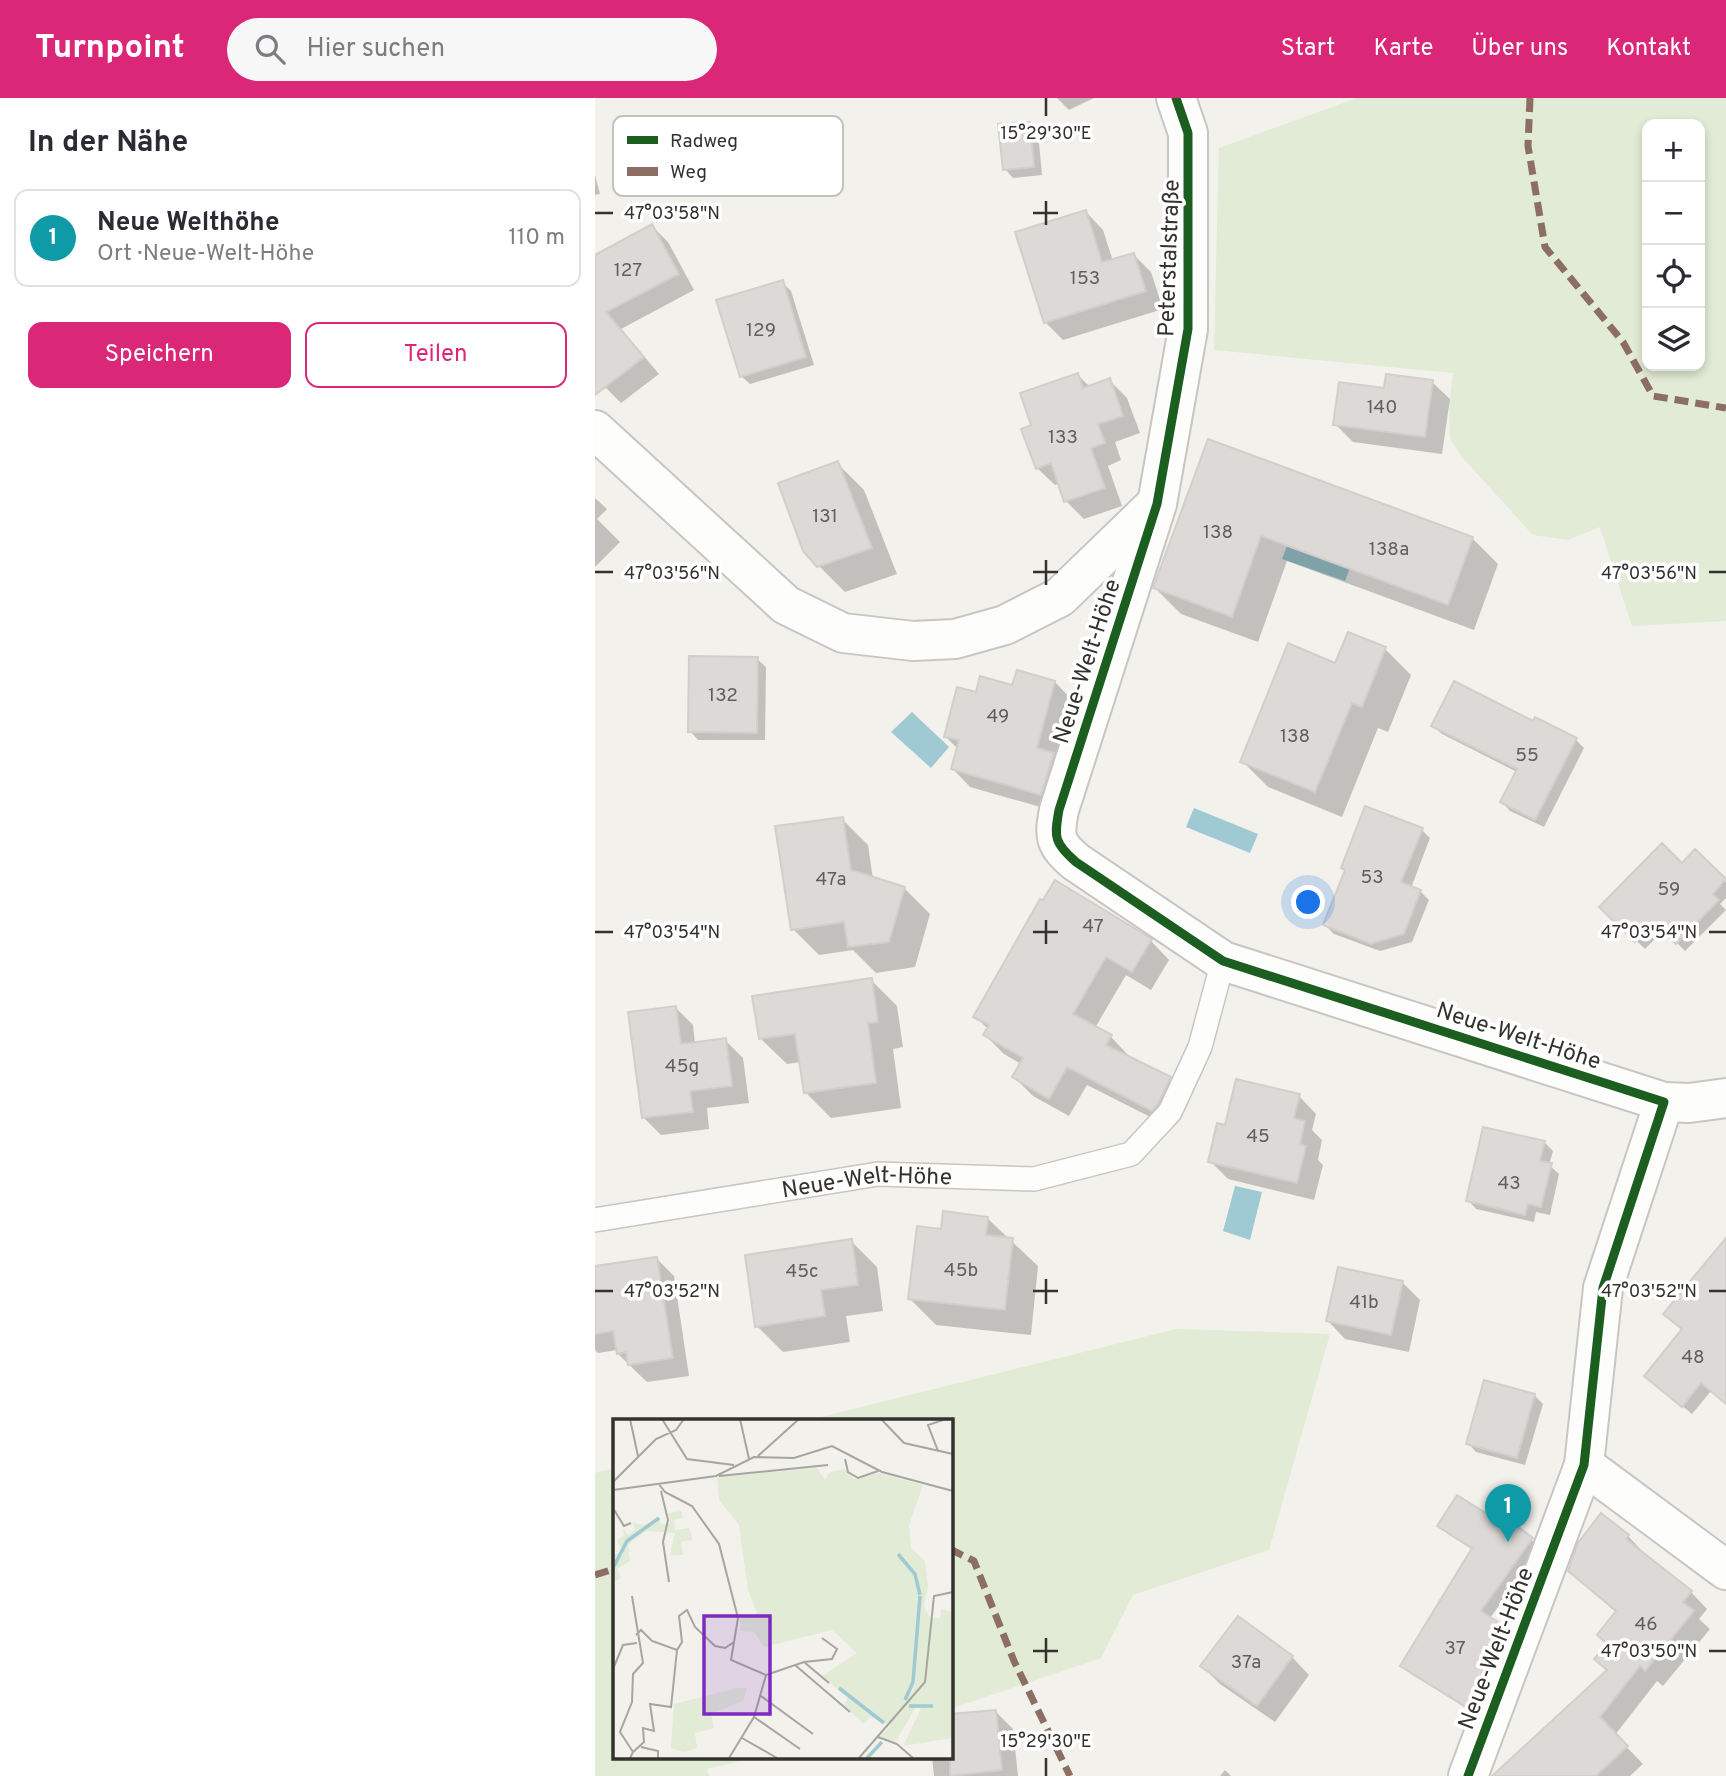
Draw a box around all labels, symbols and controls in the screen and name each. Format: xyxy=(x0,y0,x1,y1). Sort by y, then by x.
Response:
search box xyxy=(227,18,717,81)
text: Turnpoint xyxy=(35,28,185,70)
icon: search xyxy=(251,30,289,68)
text: Hier suchen xyxy=(307,33,445,66)
text: Start xyxy=(1281,34,1335,64)
text: Karte xyxy=(1373,34,1433,64)
text: Über uns xyxy=(1471,34,1568,64)
text: Kontakt xyxy=(1606,34,1691,64)
legend xyxy=(613,116,843,196)
map controls xyxy=(1642,119,1705,371)
button: + xyxy=(1642,119,1705,182)
text: 15°29'30"E xyxy=(1000,123,1092,146)
text: In der Nähe xyxy=(28,125,188,162)
text: Radweg xyxy=(670,130,738,154)
text: Weg xyxy=(670,161,707,185)
street label: Peterstalstraße xyxy=(1153,179,1188,337)
button: − xyxy=(1642,182,1705,245)
text: 47°03'58"N xyxy=(624,203,720,226)
text: Neue Welthöhe xyxy=(97,207,279,240)
text: 1 xyxy=(48,224,58,253)
text: 110 m xyxy=(508,224,565,253)
text: Ort · Neue-Welt-Höhe xyxy=(97,240,314,269)
button: locate xyxy=(1642,245,1705,308)
house number: 127 xyxy=(614,259,642,283)
house number: 153 xyxy=(1070,267,1100,291)
button: layers xyxy=(1642,308,1705,371)
house number: 129 xyxy=(746,319,776,343)
button: Speichern xyxy=(28,322,291,388)
button: Teilen xyxy=(305,322,567,388)
house number: 140 xyxy=(1367,396,1397,420)
house number: 133 xyxy=(1048,426,1078,450)
house number: 131 xyxy=(812,505,838,529)
house number: 138 xyxy=(1203,521,1233,545)
house number: 138a xyxy=(1369,538,1409,562)
text: 47°03'56"N xyxy=(624,563,720,586)
text: 47°03'56"N xyxy=(1601,563,1697,586)
street label: Neue-Welt-Höhe xyxy=(1048,576,1129,748)
house number: 132 xyxy=(708,684,738,708)
house number: 49 xyxy=(987,705,1009,729)
house number: 138 xyxy=(1280,725,1310,749)
house number: 55 xyxy=(1515,744,1539,768)
house number: 53 xyxy=(1360,866,1384,890)
house number: 47a xyxy=(816,868,846,892)
house number: 59 xyxy=(1658,878,1680,902)
your location xyxy=(1291,885,1325,919)
house number: 47 xyxy=(1082,915,1104,939)
text: 47°03'54"N xyxy=(624,922,720,945)
text: 47°03'54"N xyxy=(1601,922,1697,945)
street label: Neue-Welt-Höhe xyxy=(1432,997,1604,1078)
house number: 45g xyxy=(665,1055,699,1079)
house number: 45 xyxy=(1246,1125,1270,1149)
street label: Neue-Welt-Höhe xyxy=(780,1162,952,1206)
house number: 43 xyxy=(1497,1172,1521,1196)
house number: 45b xyxy=(944,1259,978,1283)
house number: 45c xyxy=(785,1260,819,1284)
text: 47°03'52"N xyxy=(624,1281,720,1304)
text: 47°03'52"N xyxy=(1601,1281,1697,1304)
house number: 41b xyxy=(1349,1291,1379,1315)
house number: 48 xyxy=(1681,1346,1705,1370)
inset map xyxy=(613,1419,952,1758)
pin: 1 xyxy=(1485,1484,1531,1542)
street label: Neue-Welt-Höhe xyxy=(1453,1564,1542,1734)
house number: 46 xyxy=(1634,1613,1658,1637)
house number: 37 xyxy=(1444,1637,1466,1661)
text: 47°03'50"N xyxy=(1601,1641,1697,1664)
house number: 37a xyxy=(1231,1651,1261,1675)
text: 15°29'30"E xyxy=(1000,1731,1092,1754)

